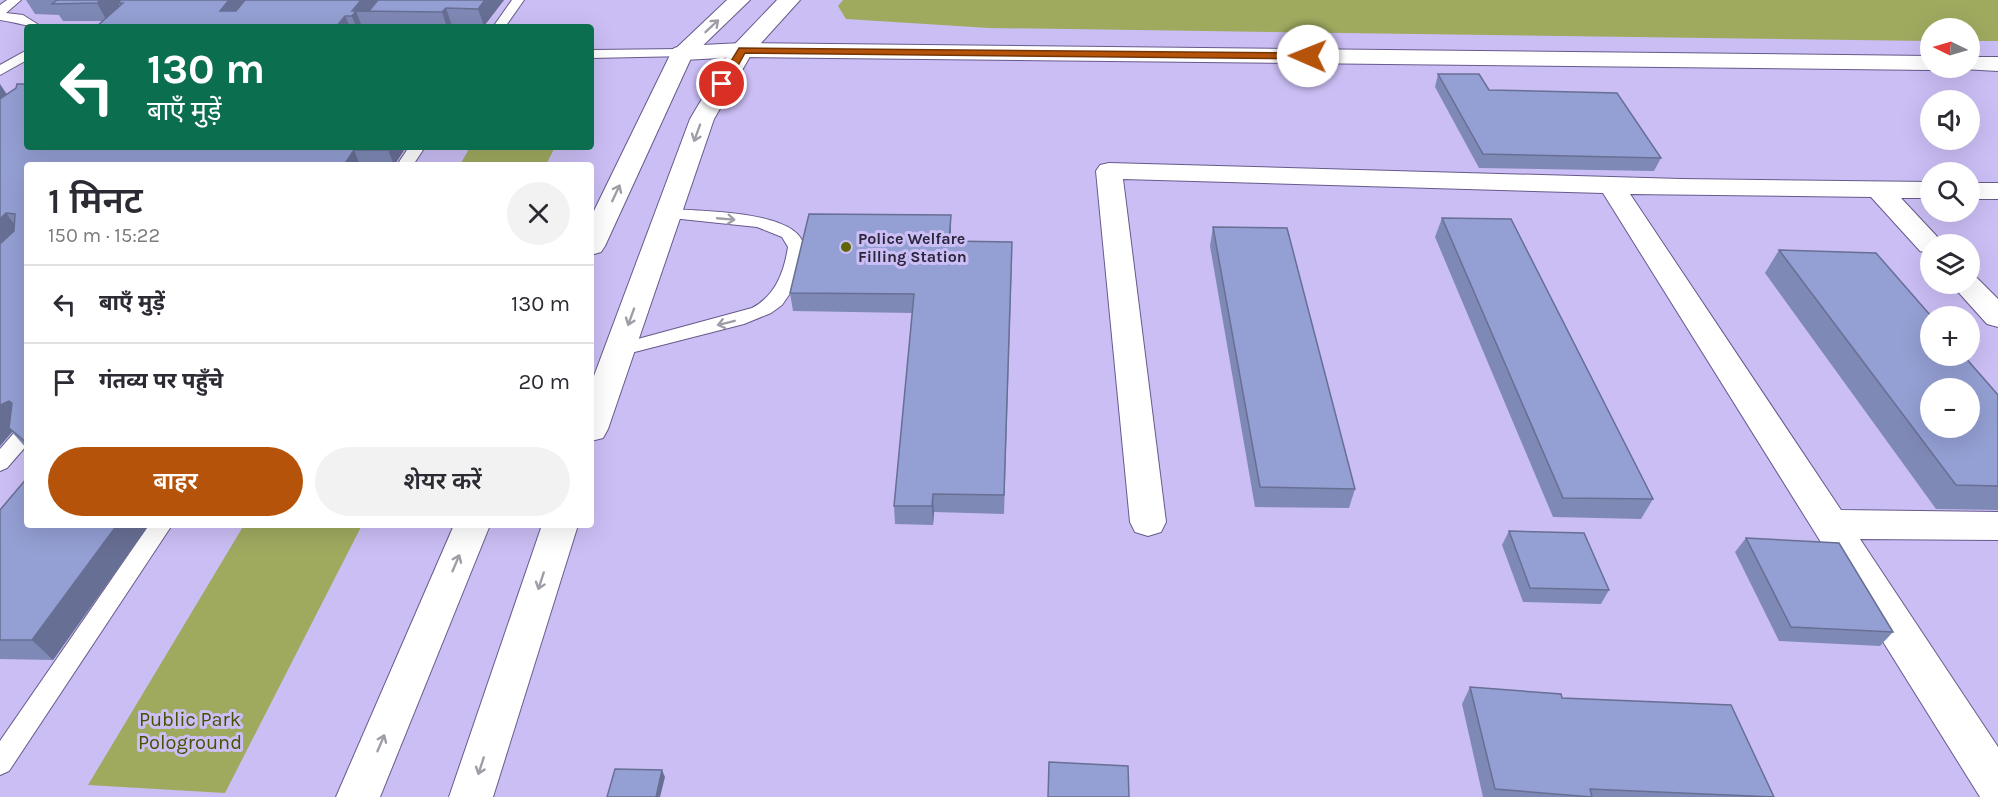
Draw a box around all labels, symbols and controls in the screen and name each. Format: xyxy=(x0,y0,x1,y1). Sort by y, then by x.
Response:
north arrow xyxy=(1920,18,1980,78)
map controls xyxy=(1920,18,1980,438)
one-way arrow xyxy=(704,19,719,33)
position arrow xyxy=(1276,24,1340,88)
text: 130 m xyxy=(147,44,265,94)
icon: left xyxy=(48,48,126,126)
pin xyxy=(696,58,747,109)
icon: arrive xyxy=(705,67,738,100)
button: sound xyxy=(1920,90,1980,150)
text: बाएँ मुड़ें xyxy=(147,95,221,127)
one-way arrow xyxy=(691,123,702,142)
button: search xyxy=(1920,162,1980,222)
text: 1 मिनट xyxy=(48,180,143,222)
button: close xyxy=(507,182,570,245)
one-way arrow xyxy=(610,185,622,203)
one-way arrow xyxy=(716,214,736,225)
text: 150 m · 15:22 xyxy=(48,224,160,247)
place label: Police Welfare Filling Station xyxy=(858,229,967,266)
button: layers xyxy=(1920,234,1980,294)
marker: Police Welfare Filling Station xyxy=(839,240,853,254)
icon: left xyxy=(48,288,81,321)
text: बाएँ मुड़ें xyxy=(99,290,165,316)
text: 130 m xyxy=(511,291,570,317)
button: + xyxy=(1920,306,1980,366)
one-way arrow xyxy=(625,307,636,326)
one-way arrow xyxy=(717,317,736,329)
icon: arrive xyxy=(48,366,81,399)
text: गंतव्य पर पहुँचे xyxy=(99,368,223,394)
text: 20 m xyxy=(518,369,570,395)
button: − xyxy=(1920,378,1980,438)
button: बाहर xyxy=(48,447,303,516)
button: शेयर करें xyxy=(315,447,570,516)
one-way arrow xyxy=(451,554,462,573)
one-way arrow xyxy=(535,571,546,590)
park label: Public Park Pologround xyxy=(138,708,242,754)
one-way arrow xyxy=(376,734,387,753)
one-way arrow xyxy=(475,756,486,775)

